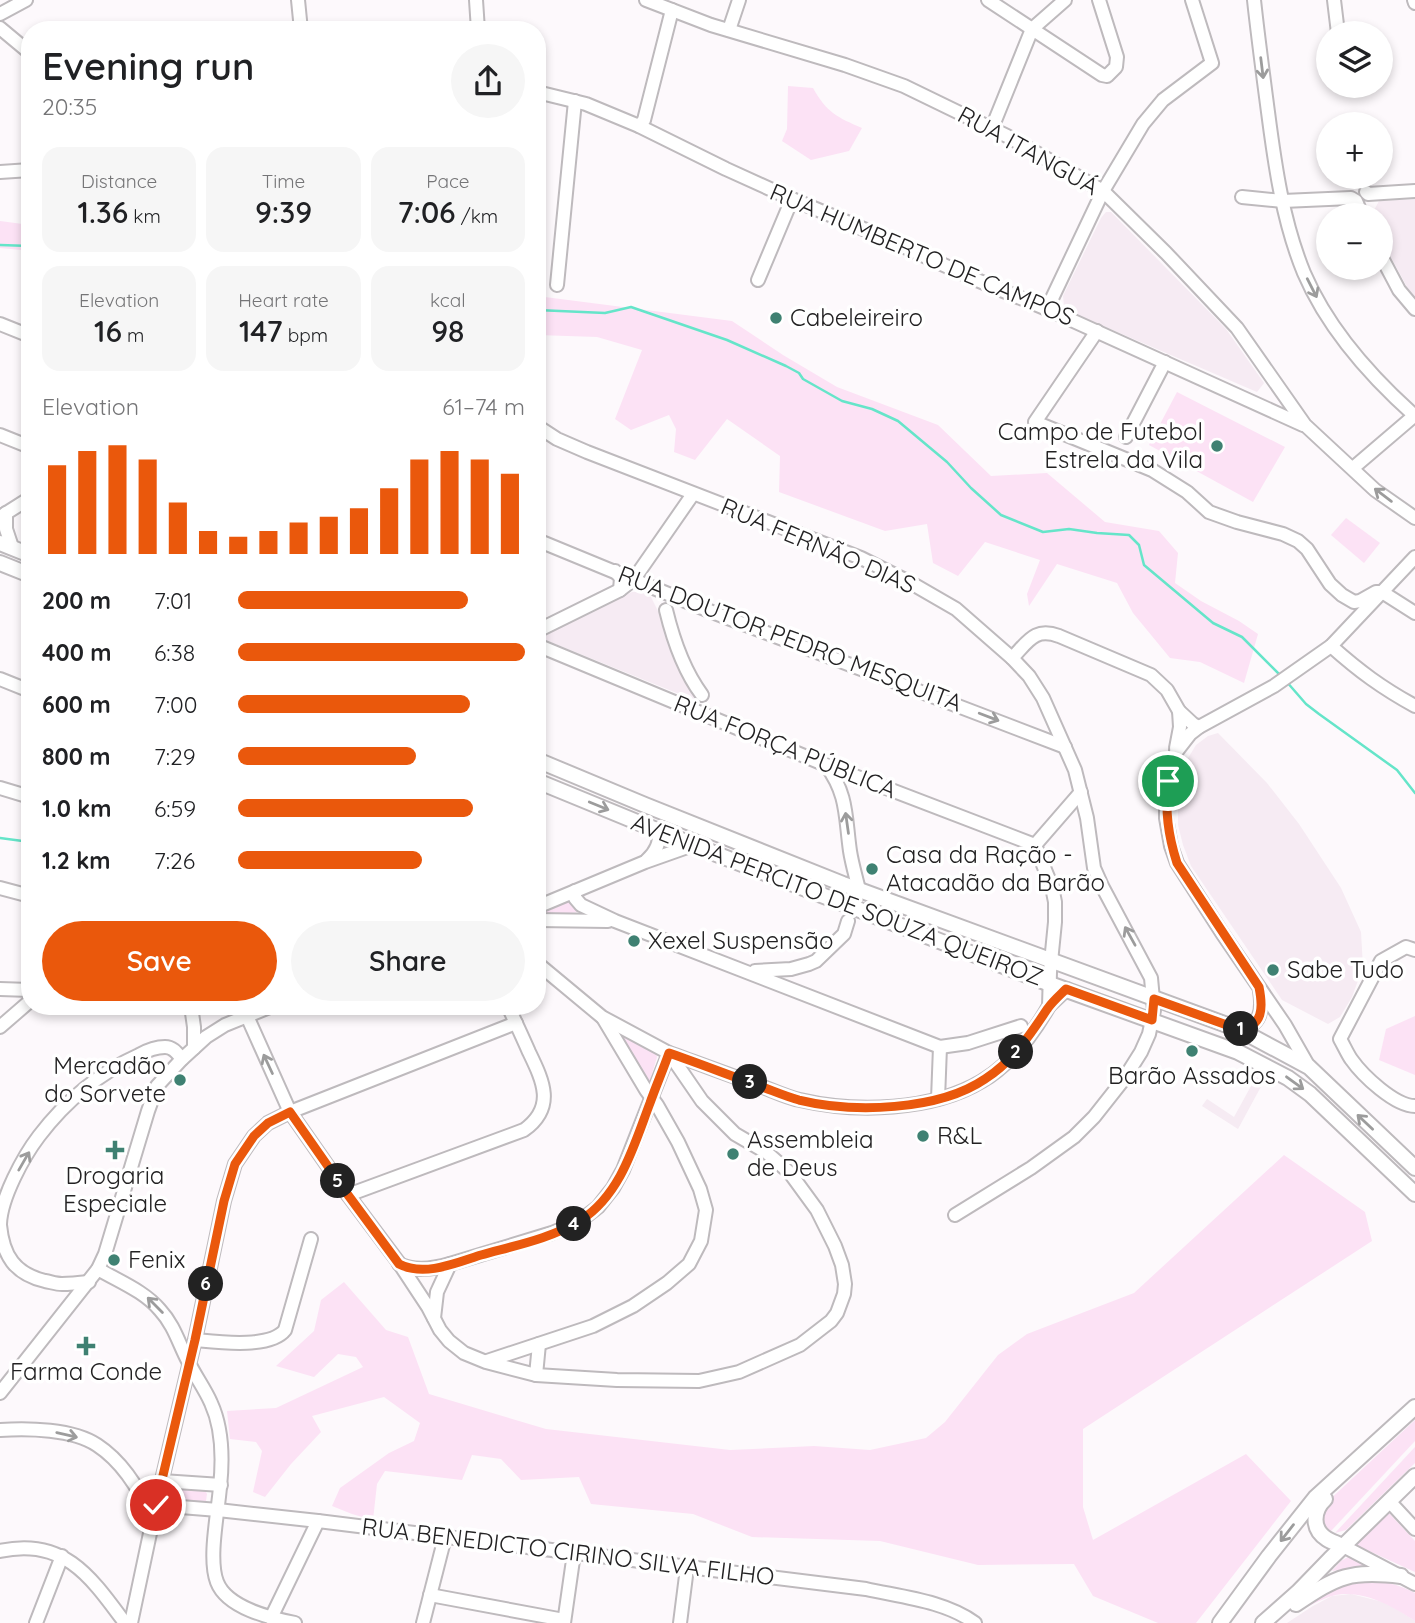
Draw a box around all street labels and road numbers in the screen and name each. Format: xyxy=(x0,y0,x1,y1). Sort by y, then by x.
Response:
street label: RUA ITANGUÁ xyxy=(953,99,1104,201)
street label: RUA HUMBERTO DE CAMPOS xyxy=(766,176,1079,332)
street label: RUA FERNÃO DIAS xyxy=(717,491,920,600)
street label: RUA DOUTOR PEDRO MESQUITA xyxy=(614,558,967,718)
street label: RUA FORÇA PÚBLICA xyxy=(670,688,901,804)
street label: AVENIDA PERCITO DE SOUZA QUEIROZ xyxy=(627,806,1047,992)
street label: RUA BENEDICTO CIRINO SILVA FILHO xyxy=(360,1511,776,1591)

